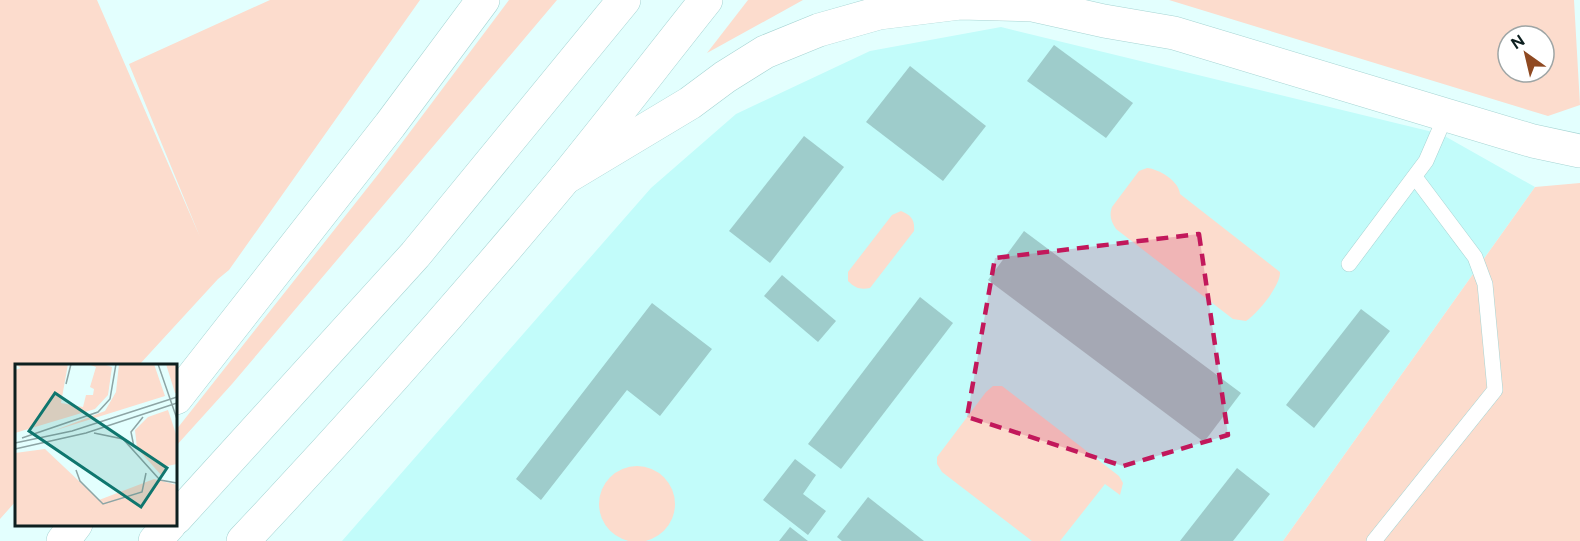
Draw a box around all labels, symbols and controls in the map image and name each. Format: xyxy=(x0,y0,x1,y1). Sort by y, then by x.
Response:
north arrow xyxy=(1496,24,1556,84)
text: N xyxy=(1507,31,1528,53)
inset map xyxy=(15,364,177,526)

